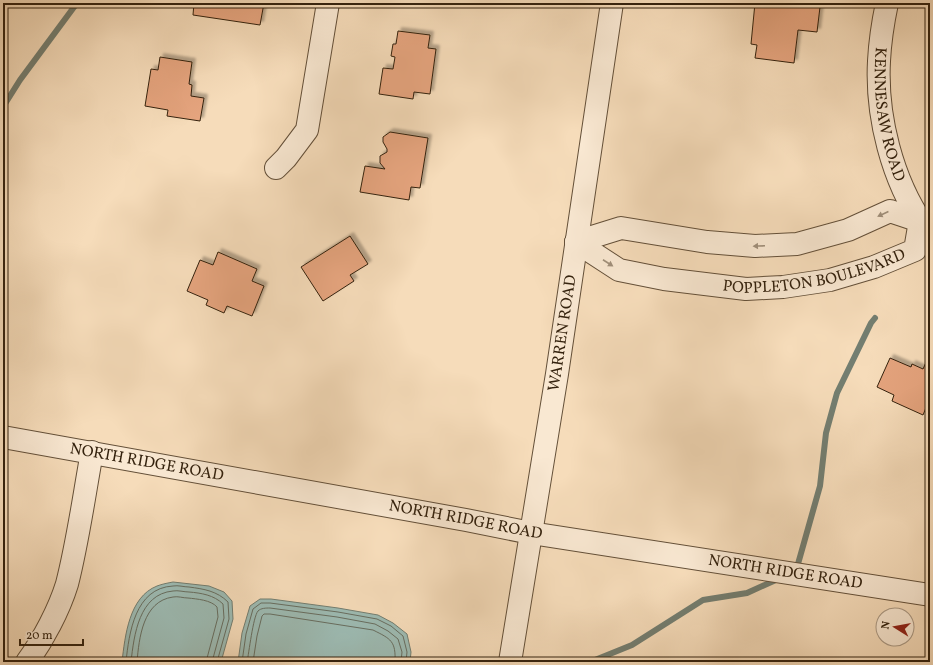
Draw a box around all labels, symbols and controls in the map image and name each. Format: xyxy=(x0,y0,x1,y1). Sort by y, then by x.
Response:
street label: KENNESAW ROAD xyxy=(868,46,910,185)
one-way arrow xyxy=(878,211,889,217)
one-way arrow xyxy=(752,243,765,249)
street label: POPPLETON BOULEVARD xyxy=(721,244,909,300)
one-way arrow xyxy=(602,260,614,267)
street label: WARREN ROAD xyxy=(543,273,583,393)
street label: NORTH RIDGE ROAD xyxy=(68,438,226,487)
street label: NORTH RIDGE ROAD xyxy=(387,495,544,546)
street label: NORTH RIDGE ROAD xyxy=(707,550,864,595)
north arrow xyxy=(875,607,915,647)
text: N xyxy=(879,620,895,631)
scale bar xyxy=(20,621,83,647)
text: 20 m xyxy=(26,628,53,644)

